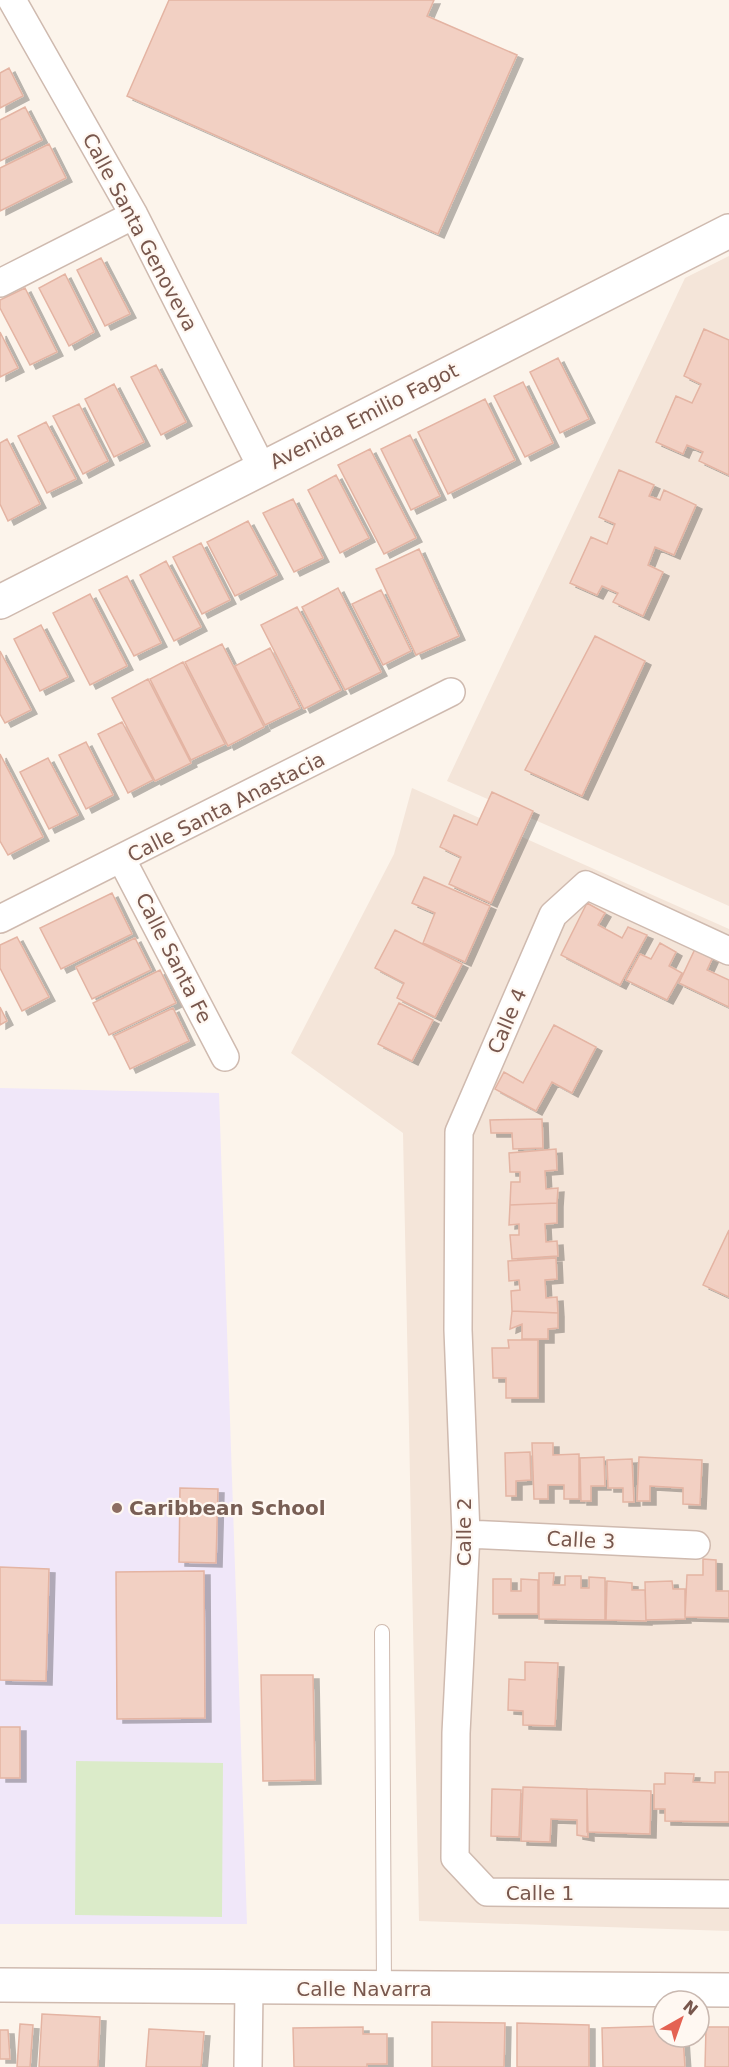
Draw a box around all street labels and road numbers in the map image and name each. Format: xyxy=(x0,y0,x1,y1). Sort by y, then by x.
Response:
street label: Calle Santa Genoveva xyxy=(78,129,202,335)
street label: Avenida Emilio Fagot xyxy=(266,358,462,474)
street label: Calle Santa Anastacia xyxy=(123,747,329,867)
street label: Calle Santa Fe xyxy=(131,889,217,1027)
street label: Calle 4 xyxy=(483,985,531,1057)
street label: Calle 2 xyxy=(452,1498,476,1566)
street label: Calle 3 xyxy=(546,1526,616,1554)
street label: Calle 1 xyxy=(506,1881,574,1905)
street label: Calle Navarra xyxy=(296,1977,432,2001)

